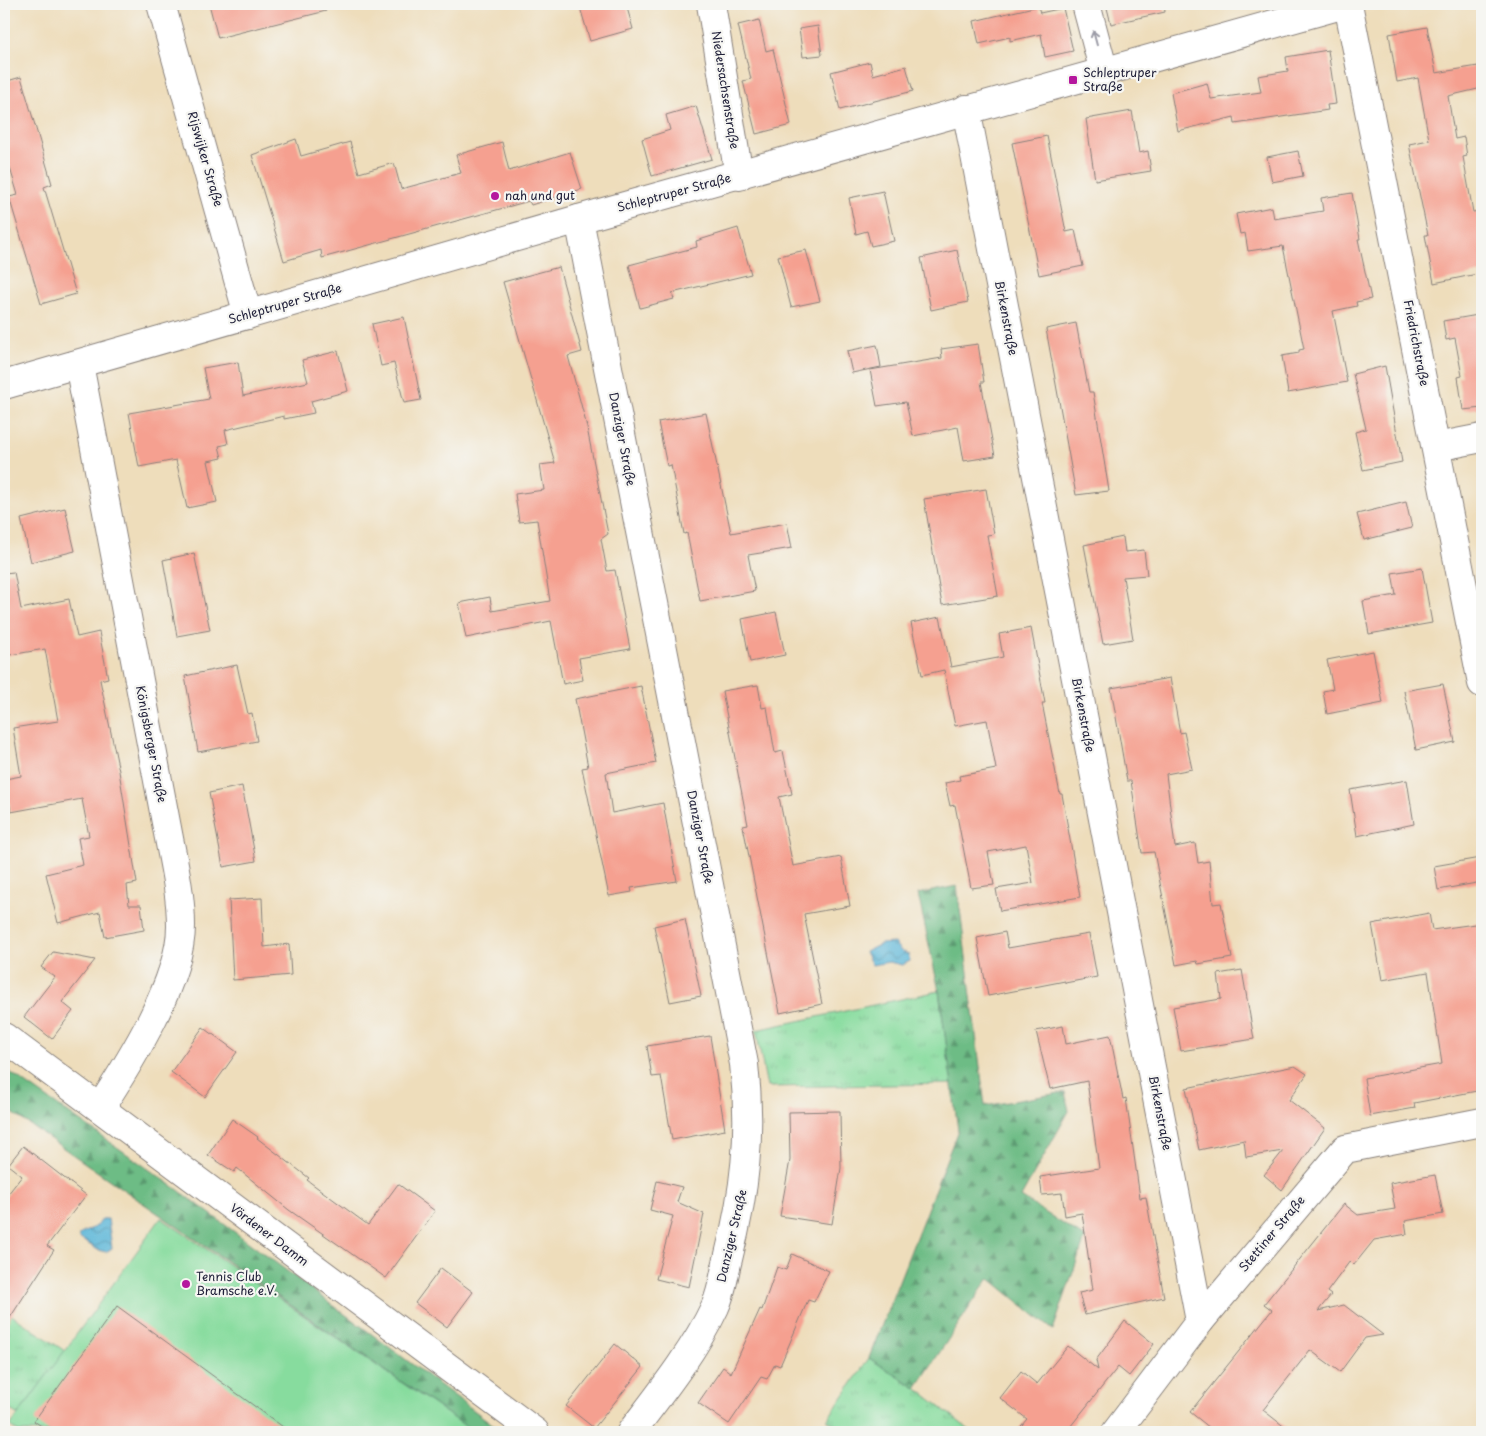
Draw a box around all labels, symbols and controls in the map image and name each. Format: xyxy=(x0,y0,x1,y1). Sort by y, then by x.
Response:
street label: Niedersachsenstraße xyxy=(708,30,744,150)
one-way arrow xyxy=(1090,30,1100,46)
place label: Schleptruper Straße xyxy=(1083,63,1157,95)
marker: Schleptruper Straße xyxy=(1067,74,1079,86)
street label: Rijswijker Straße xyxy=(184,109,228,209)
street label: Schleptruper Straße xyxy=(615,168,733,216)
place label: nah und gut xyxy=(505,186,575,204)
marker: nah und gut xyxy=(489,190,501,202)
street label: Schleptruper Straße xyxy=(226,278,344,328)
street label: Birkenstraße xyxy=(991,279,1023,357)
street label: Friedrichstraße xyxy=(1400,298,1434,387)
street label: Danziger Straße xyxy=(605,391,641,487)
street label: Birkenstraße xyxy=(1068,676,1100,754)
street label: Königsberger Straße xyxy=(132,684,172,804)
street label: Danziger Straße xyxy=(683,789,719,885)
street label: Birkenstraße xyxy=(1145,1074,1177,1152)
street label: Danziger Straße xyxy=(712,1188,750,1284)
street label: Stettiner Straße xyxy=(1234,1191,1309,1275)
street label: Vördener Damm xyxy=(227,1199,313,1270)
place label: Tennis Club Bramsche e.V. xyxy=(196,1267,277,1299)
marker: Tennis Club Bramsche e.V. xyxy=(180,1278,192,1290)

